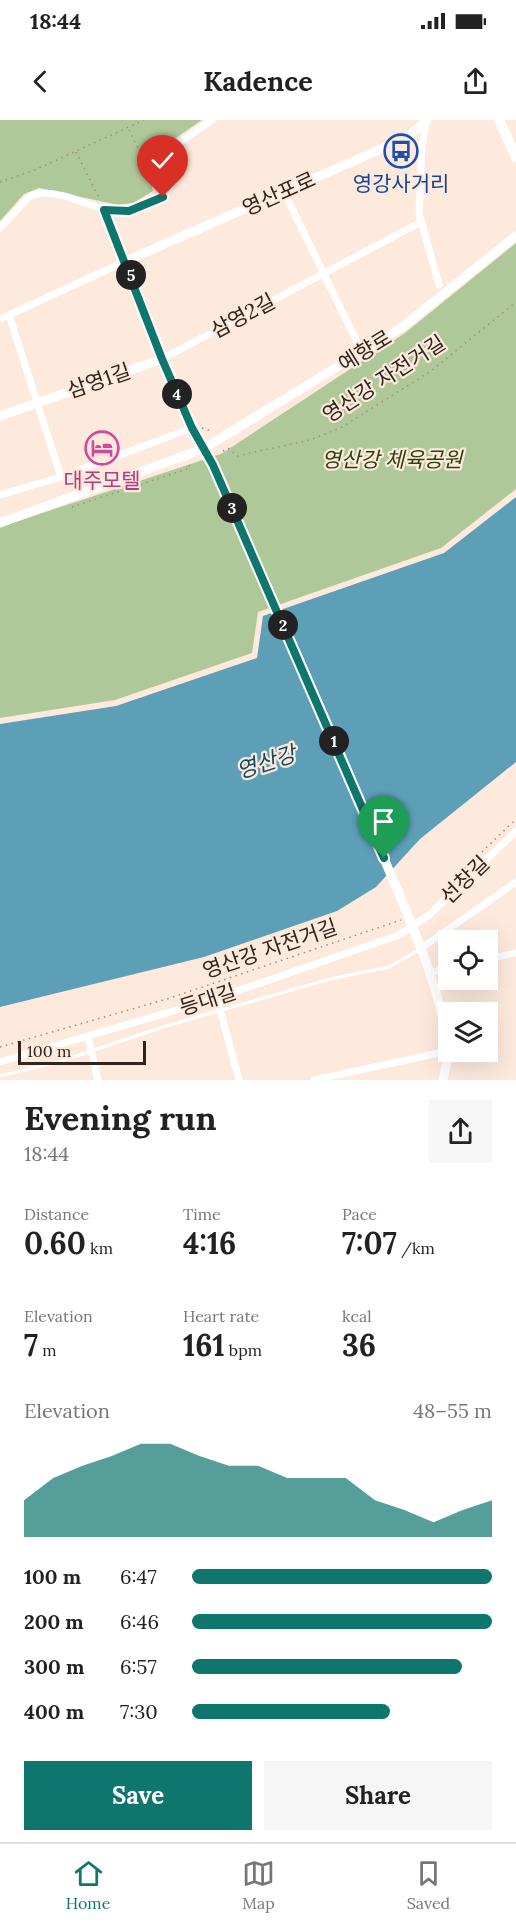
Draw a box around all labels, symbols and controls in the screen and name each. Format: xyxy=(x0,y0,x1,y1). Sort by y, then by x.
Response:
text: 18:44 xyxy=(30,7,81,35)
text: Kadence xyxy=(203,64,313,98)
icon: back xyxy=(24,65,57,98)
icon: share xyxy=(459,65,492,98)
bus stop icon: 영강사거리 xyxy=(383,133,419,169)
pin xyxy=(137,135,188,197)
icon: check xyxy=(146,144,179,177)
street label: 영산포로 xyxy=(238,165,320,222)
place label: 영강사거리 xyxy=(353,170,449,197)
pin: 5 xyxy=(116,260,146,290)
text: 5 xyxy=(127,265,135,285)
street label: 삼영2길 xyxy=(206,287,280,344)
street label: 예향로 xyxy=(333,324,396,377)
street label: 영산강 자전거길 xyxy=(317,329,450,428)
street label: 삼영1길 xyxy=(63,357,134,404)
pin: 4 xyxy=(162,379,192,409)
text: 4 xyxy=(173,384,181,404)
hotel icon: 대주모텔 xyxy=(84,430,120,466)
park label: 영산강 체육공원 xyxy=(322,446,464,473)
place label: 대주모텔 xyxy=(63,467,141,494)
pin: 3 xyxy=(217,493,247,523)
text: 3 xyxy=(228,498,236,518)
pin: 2 xyxy=(268,610,298,640)
text: 2 xyxy=(279,615,287,635)
pin: 1 xyxy=(319,726,349,756)
text: 1 xyxy=(331,731,337,751)
water label: 영산강 xyxy=(233,738,302,785)
pin xyxy=(358,796,409,858)
icon: arrive xyxy=(367,805,400,838)
street label: 선창길 xyxy=(434,850,495,909)
street label: 영산강 자전거길 xyxy=(199,913,341,984)
map controls xyxy=(438,930,498,1062)
button: locate xyxy=(438,930,498,990)
street label: 등대길 xyxy=(176,978,240,1021)
button: layers xyxy=(438,1002,498,1062)
scale bar xyxy=(18,1038,146,1066)
text: 100 m xyxy=(27,1041,71,1061)
text: Evening run xyxy=(24,1097,216,1139)
button: share xyxy=(429,1100,492,1163)
text: 18:44 xyxy=(24,1141,69,1166)
text: Distance xyxy=(24,1204,89,1224)
text: Time xyxy=(183,1204,221,1224)
text: Pace xyxy=(342,1204,377,1224)
text: 0.60 xyxy=(24,1224,86,1262)
text: 4:16 xyxy=(183,1224,236,1262)
text: 7:07 xyxy=(342,1224,397,1262)
text: km xyxy=(86,1238,113,1258)
text: /km xyxy=(397,1238,435,1258)
text: Elevation xyxy=(24,1306,93,1326)
text: Heart rate xyxy=(183,1306,259,1326)
text: kcal xyxy=(342,1306,372,1326)
text: 7 xyxy=(24,1326,38,1364)
text: 161 xyxy=(183,1326,225,1364)
text: 36 xyxy=(342,1326,376,1364)
text: m xyxy=(38,1340,57,1360)
text: bpm xyxy=(225,1340,262,1360)
text: Elevation xyxy=(24,1398,110,1423)
text: 48–55 m xyxy=(413,1398,492,1423)
text: 100 m xyxy=(24,1564,81,1589)
text: 6:47 xyxy=(120,1564,157,1589)
text: 200 m xyxy=(24,1609,84,1634)
text: 6:46 xyxy=(120,1609,159,1634)
text: 300 m xyxy=(24,1654,84,1679)
text: 6:57 xyxy=(120,1654,157,1679)
text: 400 m xyxy=(24,1699,84,1724)
text: 7:30 xyxy=(120,1699,158,1724)
button: Save xyxy=(24,1761,252,1830)
button: Share xyxy=(264,1761,492,1830)
tab: Home xyxy=(66,1857,110,1913)
tab: Map xyxy=(242,1857,275,1913)
tab: Saved xyxy=(407,1857,450,1913)

